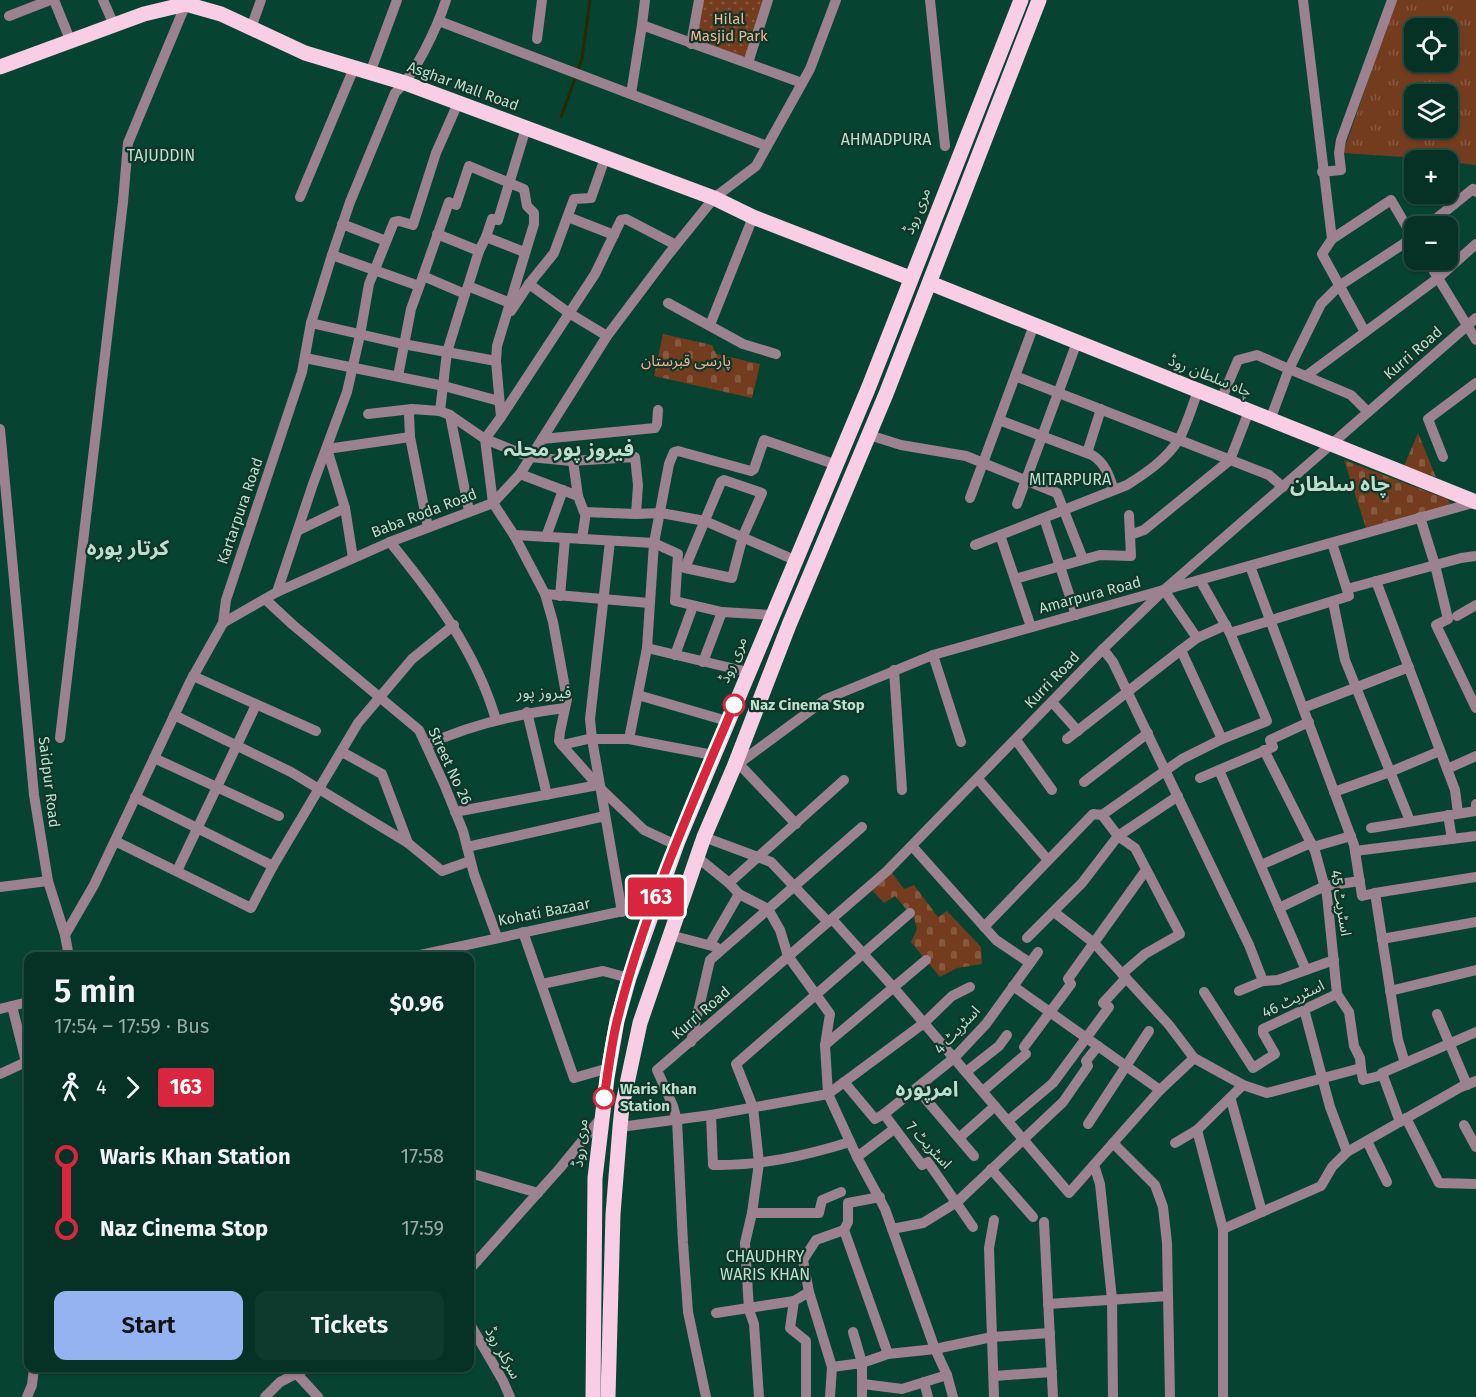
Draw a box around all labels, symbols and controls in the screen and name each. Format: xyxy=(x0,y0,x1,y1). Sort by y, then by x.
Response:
park label: Hilal Masjid Park xyxy=(690,10,768,45)
map controls xyxy=(1404,18,1458,270)
button: locate xyxy=(1404,18,1458,72)
street label: Asghar Mall Road xyxy=(405,58,521,114)
button: layers xyxy=(1404,84,1458,138)
district label: AHMADPURA xyxy=(841,130,932,149)
district label: TAJUDDIN xyxy=(127,146,195,165)
button: + xyxy=(1404,150,1458,204)
street label: مری روڈ xyxy=(900,185,934,237)
button: − xyxy=(1404,216,1458,270)
street label: Kurri Road xyxy=(1380,323,1446,383)
street label: چاہ سلطان روڈ xyxy=(1165,351,1254,402)
park label: پارسی قبرستان xyxy=(641,352,731,371)
district label: فیروز پور محلہ xyxy=(504,436,634,463)
street label: Kartarpura Road xyxy=(213,455,267,567)
district label: MITARPURA xyxy=(1029,470,1112,489)
district label: چاہ سلطان xyxy=(1290,471,1390,498)
street label: Baba Roda Road xyxy=(369,485,479,541)
district label: کرتار پورہ xyxy=(87,535,170,562)
street label: Amarpura Road xyxy=(1037,573,1143,617)
street label: مری روڈ xyxy=(715,634,751,686)
street label: Kurri Road xyxy=(1021,648,1083,712)
district label: فیروز پور xyxy=(516,683,571,703)
marker: Naz Cinema Stop xyxy=(723,694,745,716)
place label: Naz Cinema Stop xyxy=(750,696,865,714)
street label: Street No 26 xyxy=(424,725,476,807)
street label: Saidpur Road xyxy=(34,735,64,829)
street label: اسٹریٹ 45 xyxy=(1327,869,1355,937)
line badge: 163 xyxy=(622,878,690,916)
text: 163 xyxy=(640,884,672,910)
street label: Kohati Bazaar xyxy=(496,894,592,930)
text: 5 min xyxy=(54,971,136,1011)
street label: اسٹریٹ 46 xyxy=(1259,976,1327,1022)
street label: Kurri Road xyxy=(668,983,734,1043)
text: $0.96 xyxy=(390,990,444,1017)
street label: اسٹریٹ 4 xyxy=(930,1002,984,1058)
text: 17:54 – 17:59 · Bus xyxy=(54,1014,209,1038)
icon: walk xyxy=(54,1071,87,1104)
icon: forward xyxy=(116,1071,149,1104)
text: 163 xyxy=(170,1074,202,1100)
text: 4 xyxy=(96,1075,107,1099)
district label: امرپورہ xyxy=(896,1076,958,1103)
place label: Waris Khan Station xyxy=(620,1080,697,1115)
marker: Waris Khan Station xyxy=(593,1087,615,1109)
street label: مری روڈ xyxy=(569,1118,591,1168)
street label: اسٹریٹ 7 xyxy=(903,1118,955,1172)
text: Waris Khan Station xyxy=(100,1143,291,1170)
text: 17:58 xyxy=(401,1144,444,1168)
text: Naz Cinema Stop xyxy=(100,1215,268,1242)
text: 17:59 xyxy=(401,1216,444,1240)
district label: CHAUDHRY WARIS KHAN xyxy=(720,1247,810,1284)
button: Start xyxy=(54,1291,243,1360)
button: Tickets xyxy=(255,1291,444,1360)
street label: سرکلر روڈ xyxy=(481,1324,525,1383)

